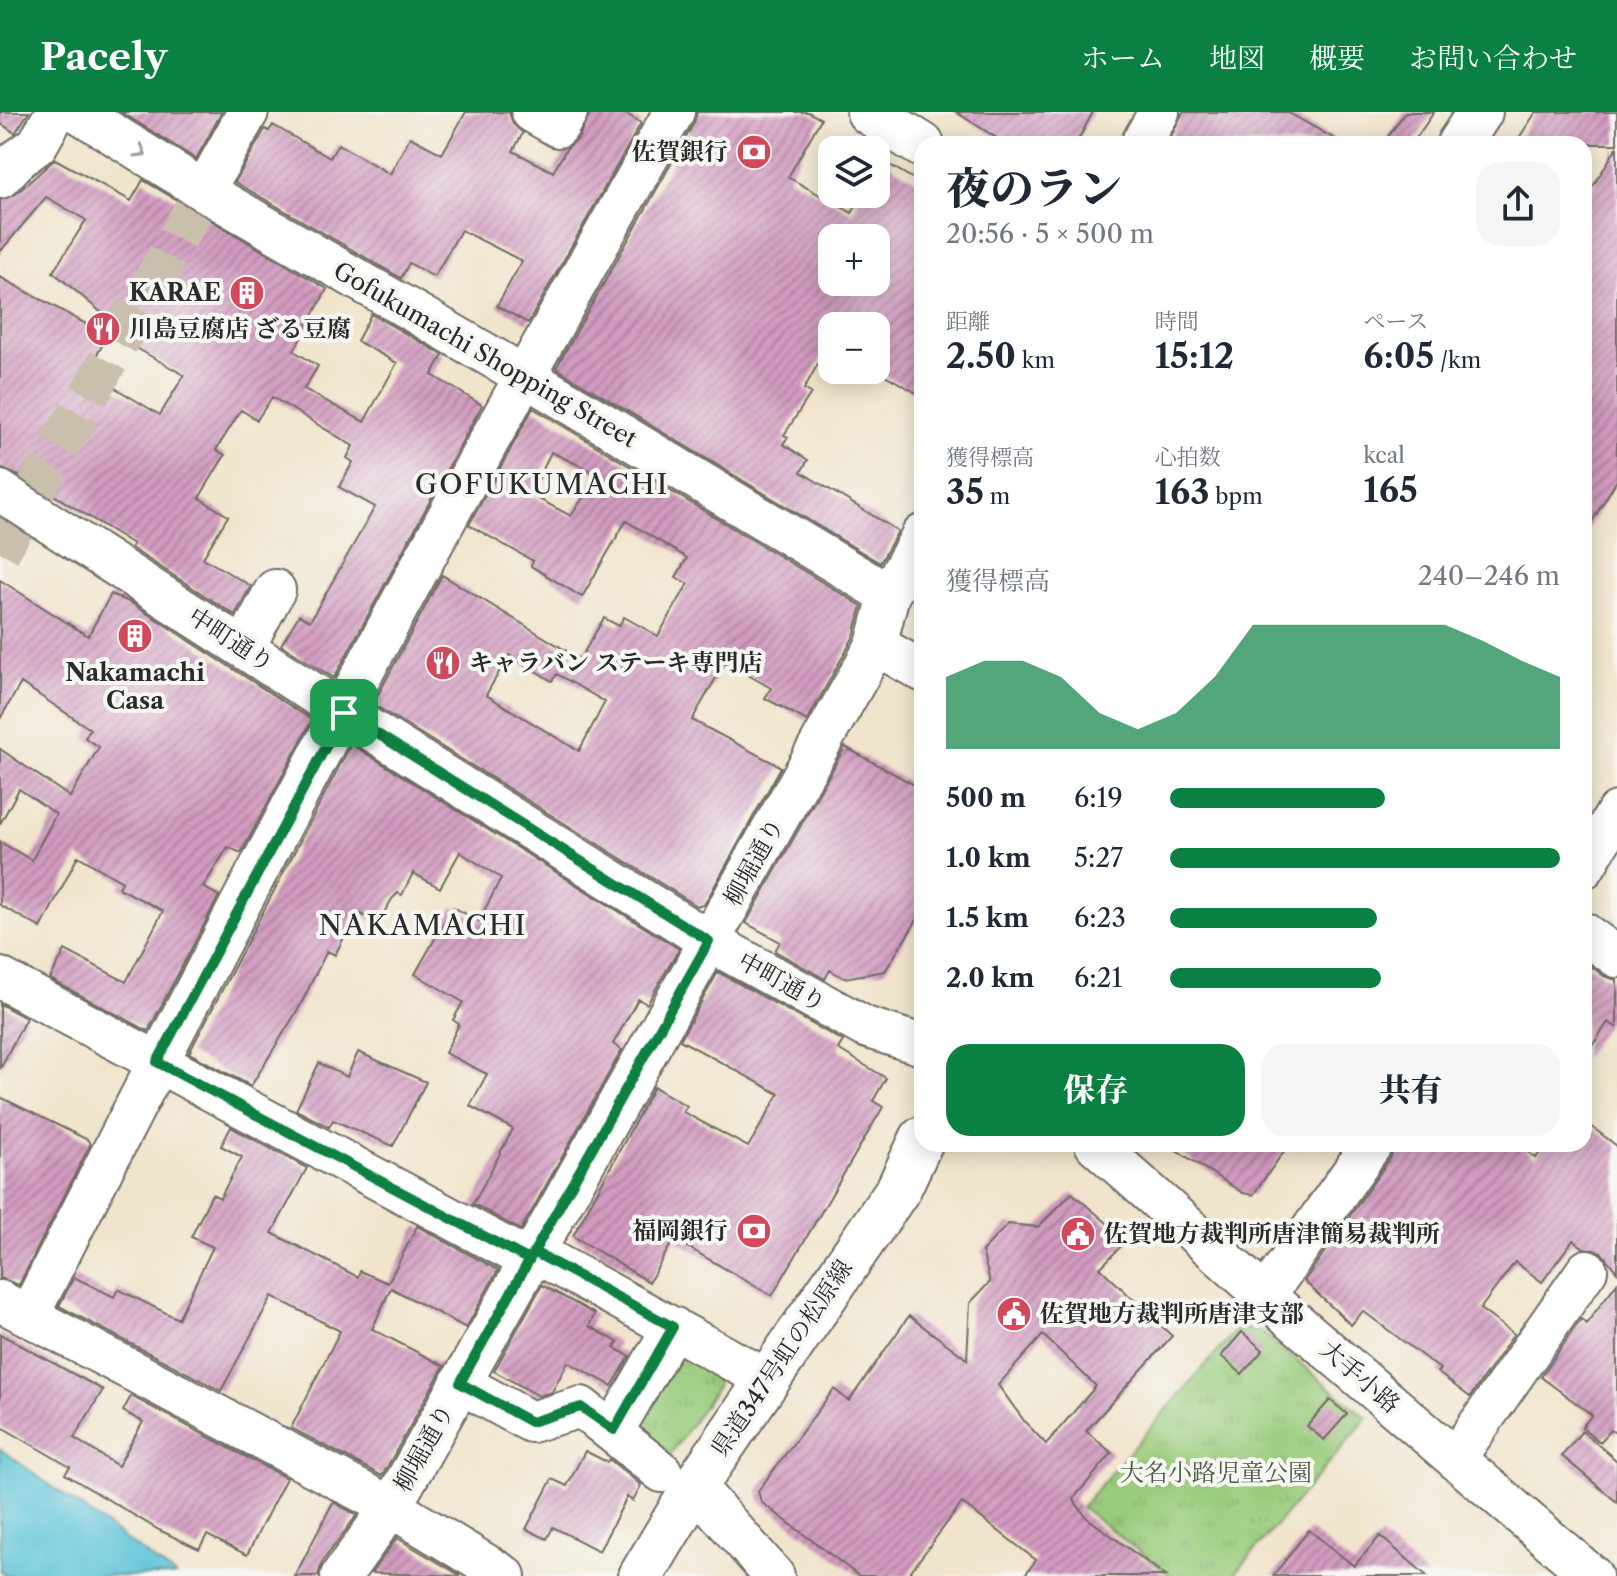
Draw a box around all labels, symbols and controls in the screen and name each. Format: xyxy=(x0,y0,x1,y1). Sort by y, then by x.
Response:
text: Pacely xyxy=(40,33,167,80)
text: ホーム xyxy=(1081,41,1165,75)
text: 地図 xyxy=(1209,41,1265,75)
text: 概要 xyxy=(1309,41,1365,75)
text: お問い合わせ xyxy=(1409,41,1577,75)
bank icon: 佐賀銀行 xyxy=(735,133,773,171)
map controls xyxy=(818,136,890,384)
button: layers xyxy=(818,136,890,208)
place label: 佐賀銀行 xyxy=(632,137,728,166)
one-way arrow xyxy=(132,142,147,157)
text: 夜のラン xyxy=(946,161,1122,215)
button: share xyxy=(1476,162,1560,246)
text: 20:56 · 5 × 500 m xyxy=(946,218,1154,250)
button: + xyxy=(818,224,890,296)
street label: Gofukumachi Shopping Street xyxy=(328,256,643,454)
building icon: KARAE xyxy=(228,274,266,312)
place label: KARAE xyxy=(129,278,221,307)
text: 距離 xyxy=(946,308,990,335)
text: 時間 xyxy=(1155,308,1199,335)
text: ペース xyxy=(1363,308,1428,335)
restaurant icon: 川島豆腐店 ざる豆腐 xyxy=(84,310,122,348)
button: − xyxy=(818,312,890,384)
place label: 川島豆腐店 ざる豆腐 xyxy=(129,314,351,343)
text: 2.50 xyxy=(946,335,1016,377)
text: 15:12 xyxy=(1155,335,1234,377)
text: 6:05 xyxy=(1363,335,1434,377)
text: km xyxy=(1016,347,1055,374)
text: /km xyxy=(1434,347,1481,374)
text: kcal xyxy=(1363,442,1405,469)
text: 獲得標高 xyxy=(946,444,1034,471)
text: 心拍数 xyxy=(1155,444,1221,471)
district label: GOFUKUMACHI xyxy=(415,467,669,501)
text: 165 xyxy=(1363,469,1418,511)
text: 35 xyxy=(946,471,984,513)
text: 163 xyxy=(1155,471,1209,513)
text: m xyxy=(984,483,1010,510)
text: bpm xyxy=(1209,483,1263,510)
text: 240–246 m xyxy=(1418,560,1560,592)
text: 獲得標高 xyxy=(946,565,1050,597)
street label: 中町通り xyxy=(183,601,279,678)
building icon: Nakamachi Casa xyxy=(116,617,154,655)
restaurant icon: キャラバン ステーキ専門店 xyxy=(424,644,462,682)
place label: キャラバン ステーキ専門店 xyxy=(469,648,763,677)
place label: Nakamachi Casa xyxy=(65,658,205,715)
pin xyxy=(310,679,378,747)
icon: arrive xyxy=(322,691,366,735)
text: 500 m xyxy=(946,782,1026,814)
text: 6:19 xyxy=(1074,782,1123,814)
street label: 柳堀通り xyxy=(718,813,790,911)
text: 1.0 km xyxy=(946,842,1031,874)
text: 5:27 xyxy=(1074,842,1123,874)
text: 1.5 km xyxy=(946,902,1029,934)
text: 6:23 xyxy=(1074,902,1126,934)
district label: NAKAMACHI xyxy=(319,908,527,942)
street label: 中町通り xyxy=(733,946,831,1018)
text: 2.0 km xyxy=(946,962,1034,994)
text: 6:21 xyxy=(1074,962,1122,994)
button: 保存 xyxy=(946,1044,1245,1136)
button: 共有 xyxy=(1261,1044,1560,1136)
bank icon: 福岡銀行 xyxy=(735,1212,773,1250)
public building icon: 佐賀地方裁判所唐津簡易裁判所 xyxy=(1059,1215,1097,1253)
place label: 福岡銀行 xyxy=(632,1216,728,1245)
place label: 佐賀地方裁判所唐津簡易裁判所 xyxy=(1104,1219,1440,1248)
street label: 県道347号虹の松原線 xyxy=(705,1254,858,1462)
public building icon: 佐賀地方裁判所唐津支部 xyxy=(995,1295,1033,1333)
place label: 佐賀地方裁判所唐津支部 xyxy=(1040,1299,1304,1328)
street label: 大手小路 xyxy=(1315,1334,1406,1419)
street label: 柳堀通り xyxy=(388,1399,460,1497)
park label: 大名小路児童公園 xyxy=(1120,1458,1312,1487)

